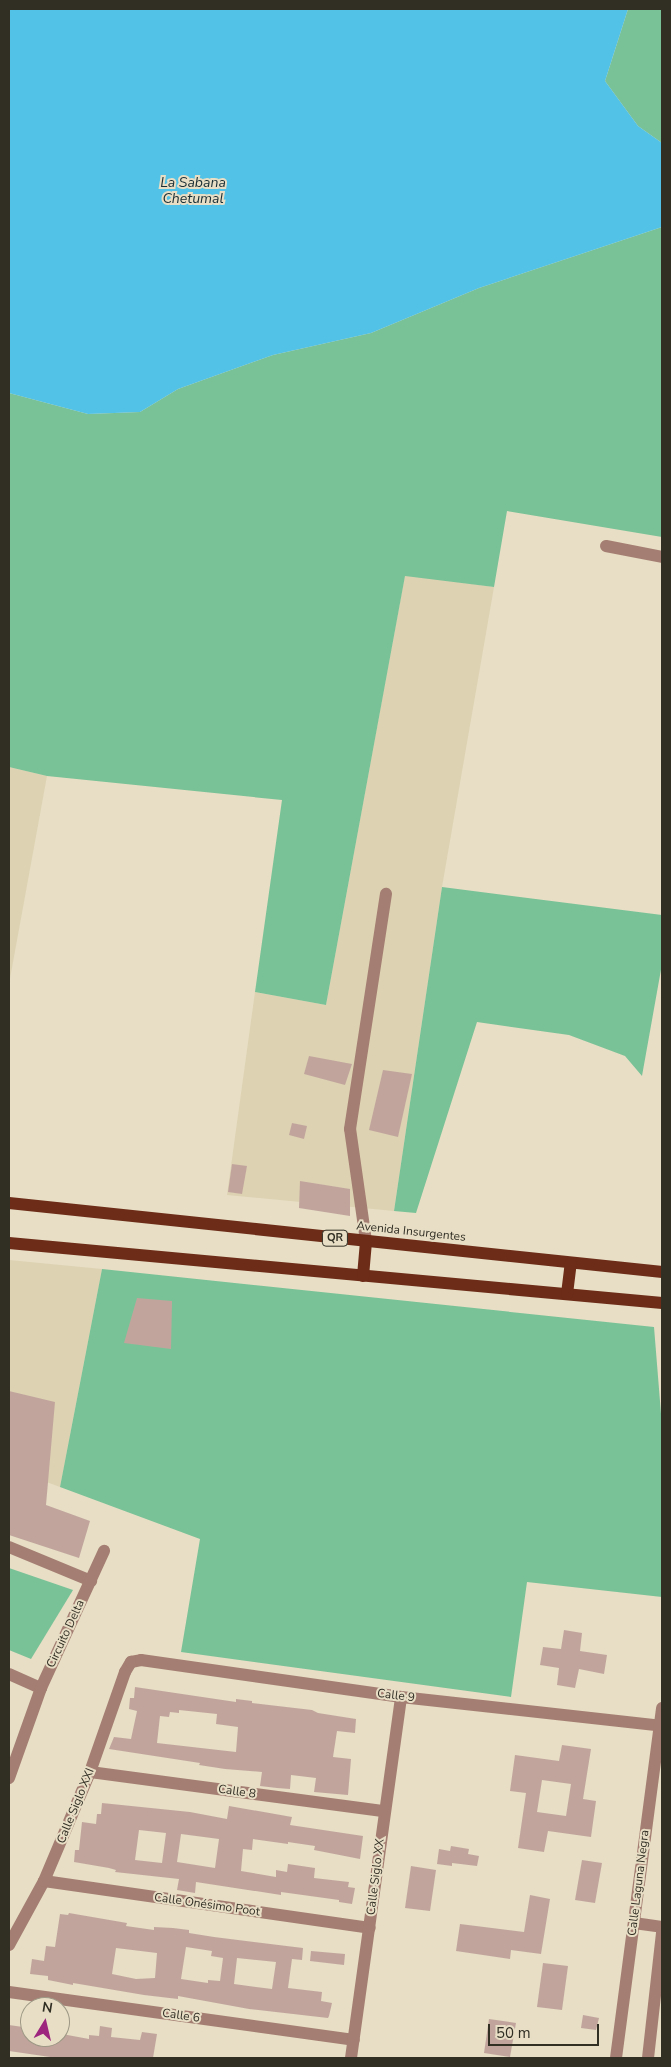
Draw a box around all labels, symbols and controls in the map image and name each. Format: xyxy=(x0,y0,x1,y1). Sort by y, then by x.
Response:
water label: La Sabana Chetumal xyxy=(160,175,226,208)
street label: Avenida Insurgentes xyxy=(356,1219,466,1245)
road number: QR xyxy=(321,1230,349,1246)
street label: Circuito Delta xyxy=(44,1598,88,1670)
street label: Calle 9 xyxy=(376,1687,416,1705)
street label: Calle Siglo XXI xyxy=(54,1766,98,1846)
street label: Calle 8 xyxy=(217,1782,257,1802)
street label: Calle Laguna Negra xyxy=(625,1829,653,1937)
street label: Calle Siglo XX xyxy=(364,1838,388,1916)
street label: Calle Onésimo Poot xyxy=(153,1890,261,1920)
north arrow xyxy=(20,1997,70,2047)
text: N xyxy=(41,1997,54,2018)
street label: Calle 6 xyxy=(161,2006,201,2026)
scale bar xyxy=(491,2014,602,2046)
text: 50 m xyxy=(496,2023,531,2043)

